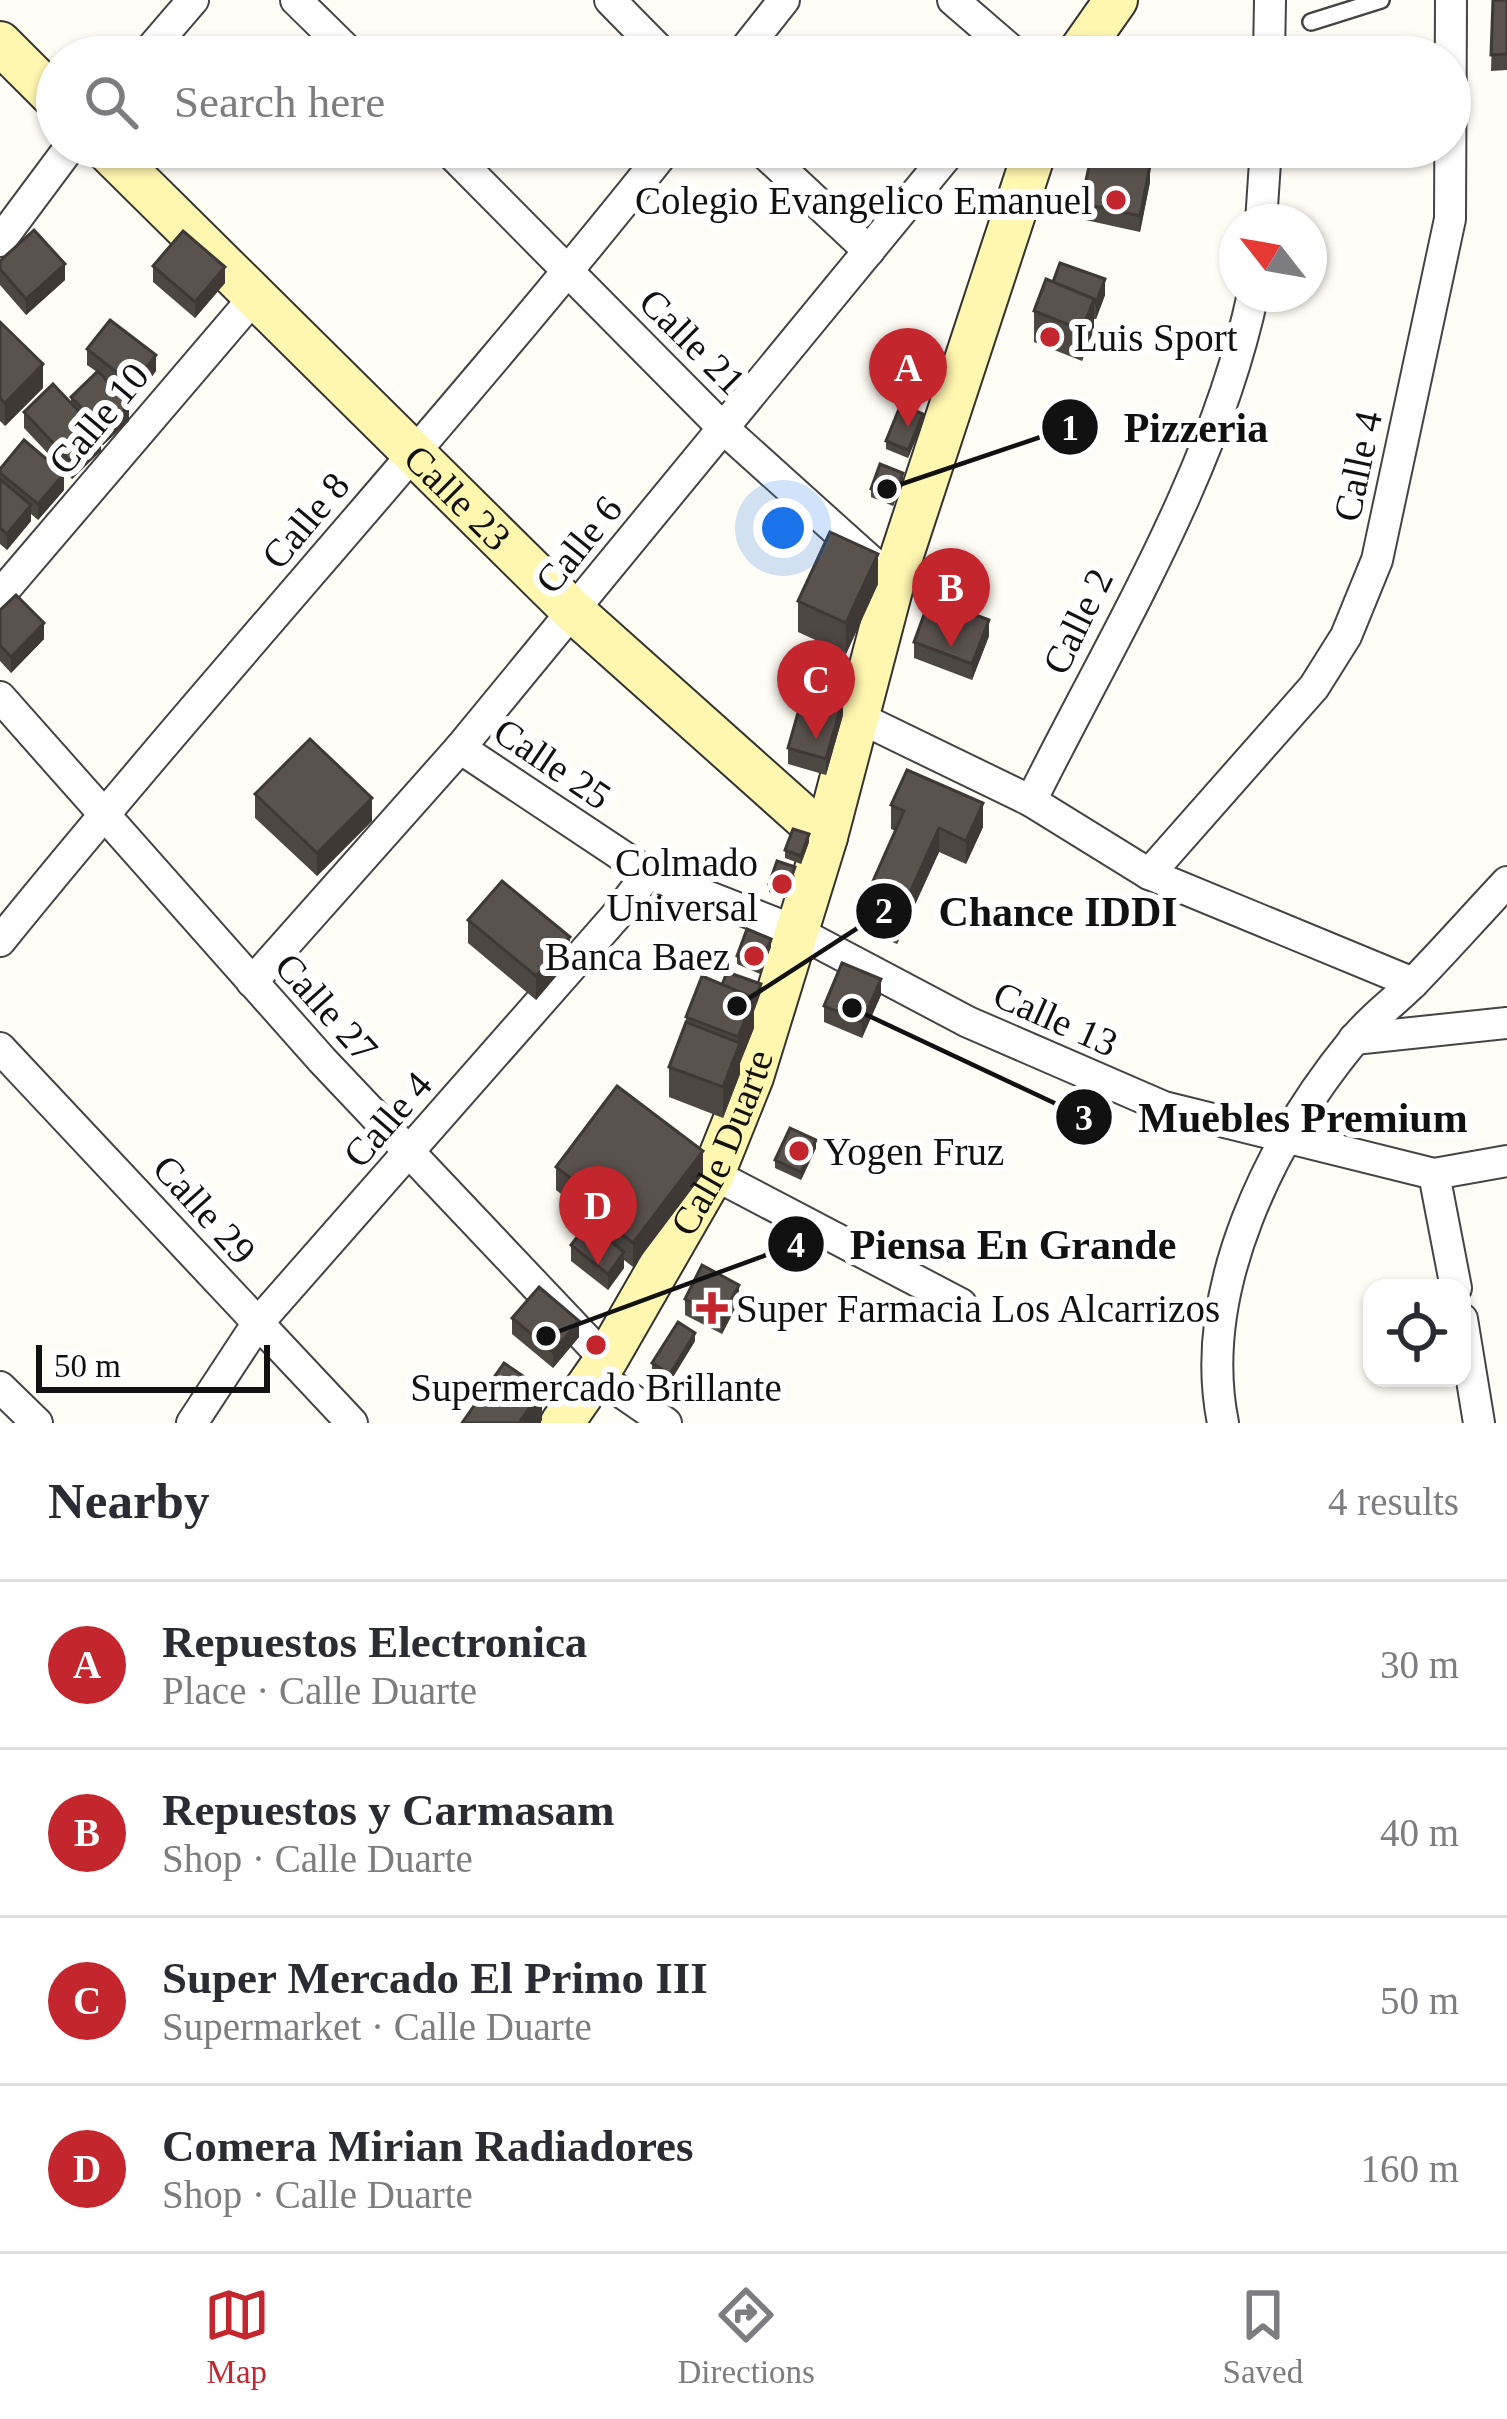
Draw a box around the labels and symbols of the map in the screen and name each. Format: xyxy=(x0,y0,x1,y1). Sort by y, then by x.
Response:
place label: Colegio Evangelico Emanuel xyxy=(635,179,1092,223)
marker: Colegio Evangelico Emanuel xyxy=(1103,187,1129,213)
north arrow xyxy=(1219,204,1327,312)
street label: Calle 21 xyxy=(631,280,754,403)
place label: Luis Sport xyxy=(1074,316,1238,360)
marker: Luis Sport xyxy=(1037,324,1063,350)
pin: A xyxy=(869,328,947,427)
street label: Calle 10 xyxy=(40,354,157,482)
callout: Pizzeria xyxy=(1040,388,1293,466)
text: Pizzeria xyxy=(1124,405,1268,451)
street label: Calle 4 xyxy=(1325,407,1390,525)
text: 1 xyxy=(1061,408,1079,448)
street label: Calle 23 xyxy=(396,436,519,559)
street label: Calle 8 xyxy=(253,464,358,577)
street label: Calle 6 xyxy=(527,487,630,601)
your location xyxy=(753,498,813,558)
pin: B xyxy=(912,548,990,647)
street label: Calle 2 xyxy=(1034,562,1121,681)
pin: C xyxy=(777,640,855,739)
street label: Calle 25 xyxy=(486,709,619,818)
place label: Colmado Universal xyxy=(606,841,758,929)
marker: Colmado Universal xyxy=(769,871,795,897)
callout: Chance IDDI xyxy=(854,872,1202,950)
text: Chance IDDI xyxy=(938,889,1178,935)
text: 2 xyxy=(875,891,893,931)
place label: Banca Baez xyxy=(545,935,730,978)
marker: Banca Baez xyxy=(741,943,767,969)
street label: Calle 27 xyxy=(267,944,386,1070)
street label: Calle 13 xyxy=(987,972,1124,1065)
street label: Calle Duarte xyxy=(662,1045,781,1243)
street label: Calle 4 xyxy=(335,1063,440,1176)
callout: Muebles Premium xyxy=(1054,1078,1492,1156)
text: Muebles Premium xyxy=(1138,1095,1468,1141)
text: 3 xyxy=(1075,1098,1093,1138)
place label: Yogen Fruz xyxy=(823,1130,1004,1174)
marker: Yogen Fruz xyxy=(786,1138,812,1164)
street label: Calle 29 xyxy=(145,1146,264,1272)
pin: D xyxy=(559,1166,637,1265)
callout: Piensa En Grande xyxy=(766,1205,1201,1283)
text: Piensa En Grande xyxy=(850,1222,1176,1268)
text: 4 xyxy=(787,1225,805,1265)
place label: Super Farmacia Los Alcarrizos xyxy=(736,1287,1220,1331)
marker: Super Farmacia Los Alcarrizos xyxy=(699,1295,725,1321)
marker: Supermercado Brillante xyxy=(583,1332,609,1358)
scale bar xyxy=(36,1339,270,1392)
place label: Supermercado Brillante xyxy=(410,1366,782,1410)

